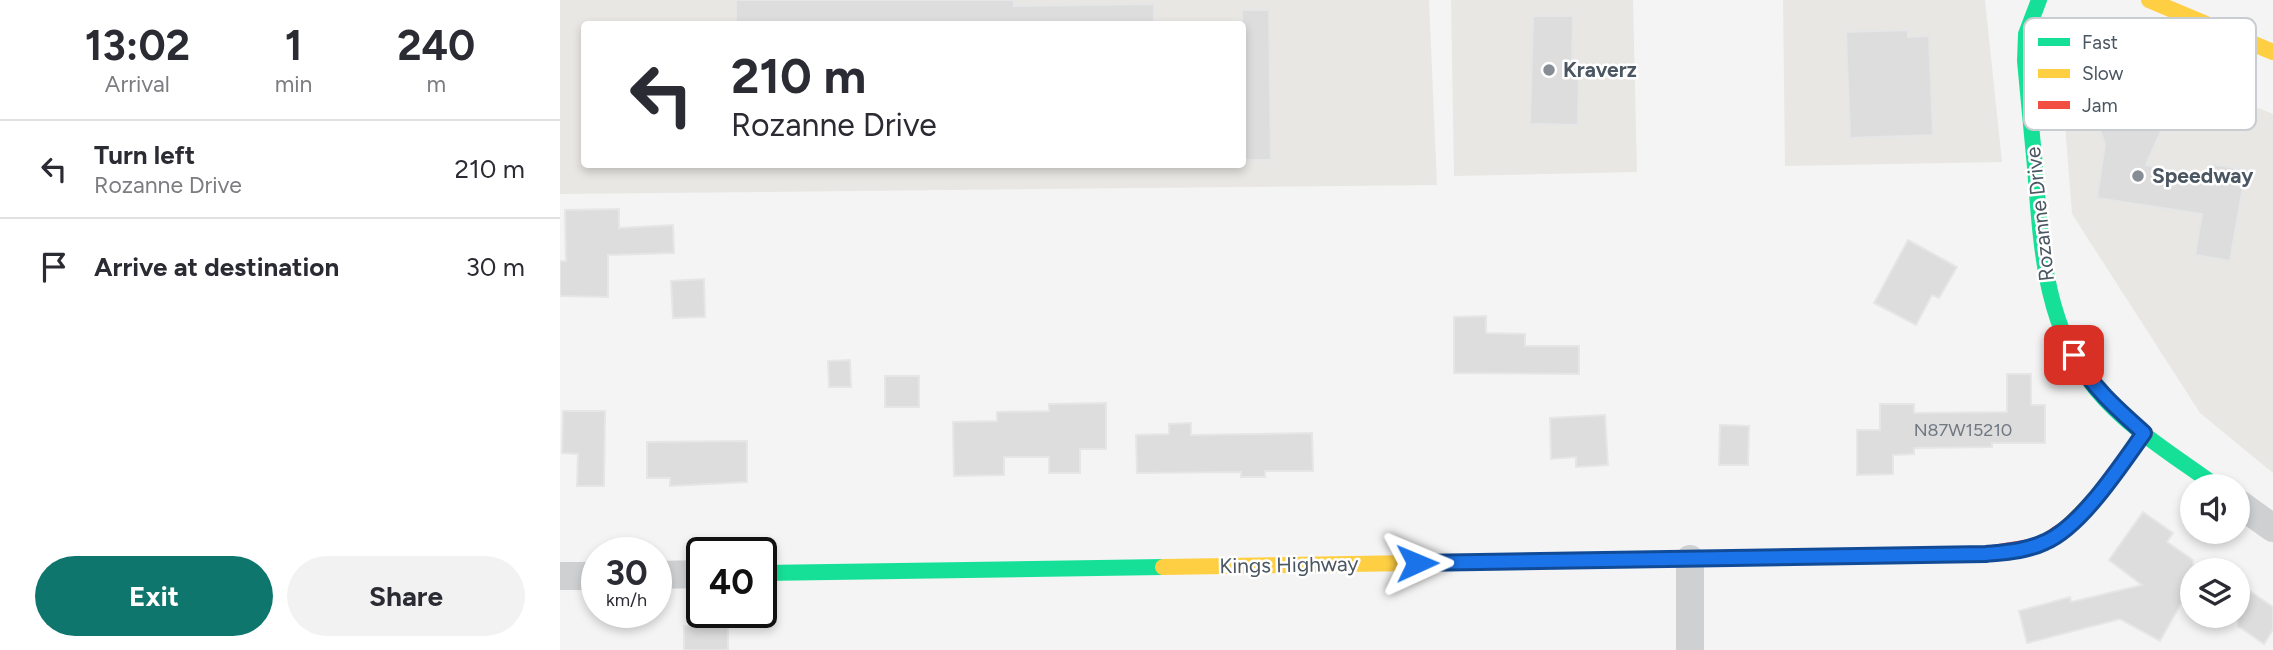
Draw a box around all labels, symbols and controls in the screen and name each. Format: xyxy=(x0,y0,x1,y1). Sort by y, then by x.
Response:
legend xyxy=(2024,18,2256,130)
text: 13:02 xyxy=(85,20,190,71)
text: 1 xyxy=(285,20,302,71)
text: 240 xyxy=(397,20,475,71)
text: Fast xyxy=(2082,31,2118,54)
text: 210 m xyxy=(731,46,866,105)
icon: left xyxy=(616,49,707,140)
place label: Kraverz xyxy=(1563,57,1637,82)
marker: Kraverz xyxy=(1541,62,1557,78)
text: Slow xyxy=(2082,62,2124,85)
text: Arrival xyxy=(105,70,170,98)
text: min xyxy=(275,70,312,98)
text: m xyxy=(426,70,446,98)
text: Jam xyxy=(2082,94,2118,117)
text: Rozanne Drive xyxy=(731,106,937,144)
text: Turn left xyxy=(94,139,195,171)
street label: Rozanne Drive xyxy=(2020,146,2059,282)
icon: left xyxy=(35,150,73,188)
text: 210 m xyxy=(455,153,525,185)
place label: Speedway xyxy=(2152,163,2254,188)
marker: Speedway xyxy=(2130,168,2146,184)
text: Rozanne Drive xyxy=(94,171,242,199)
icon: arrive xyxy=(35,248,73,286)
text: Arrive at destination xyxy=(94,251,339,283)
text: 30 m xyxy=(466,251,525,283)
pin xyxy=(2044,325,2104,385)
icon: arrive xyxy=(2055,336,2093,374)
house number: N87W15210 xyxy=(1914,419,2012,441)
map controls xyxy=(2180,474,2250,628)
button: sound xyxy=(2180,474,2250,544)
position arrow xyxy=(1380,526,1454,600)
speed limit sign: 40 xyxy=(686,537,777,628)
street label: Kings Highway xyxy=(1219,551,1359,578)
text: 30 xyxy=(605,552,648,594)
button: Exit xyxy=(35,556,273,636)
button: Share xyxy=(287,556,525,636)
button: layers xyxy=(2180,558,2250,628)
text: km/h xyxy=(606,589,647,611)

